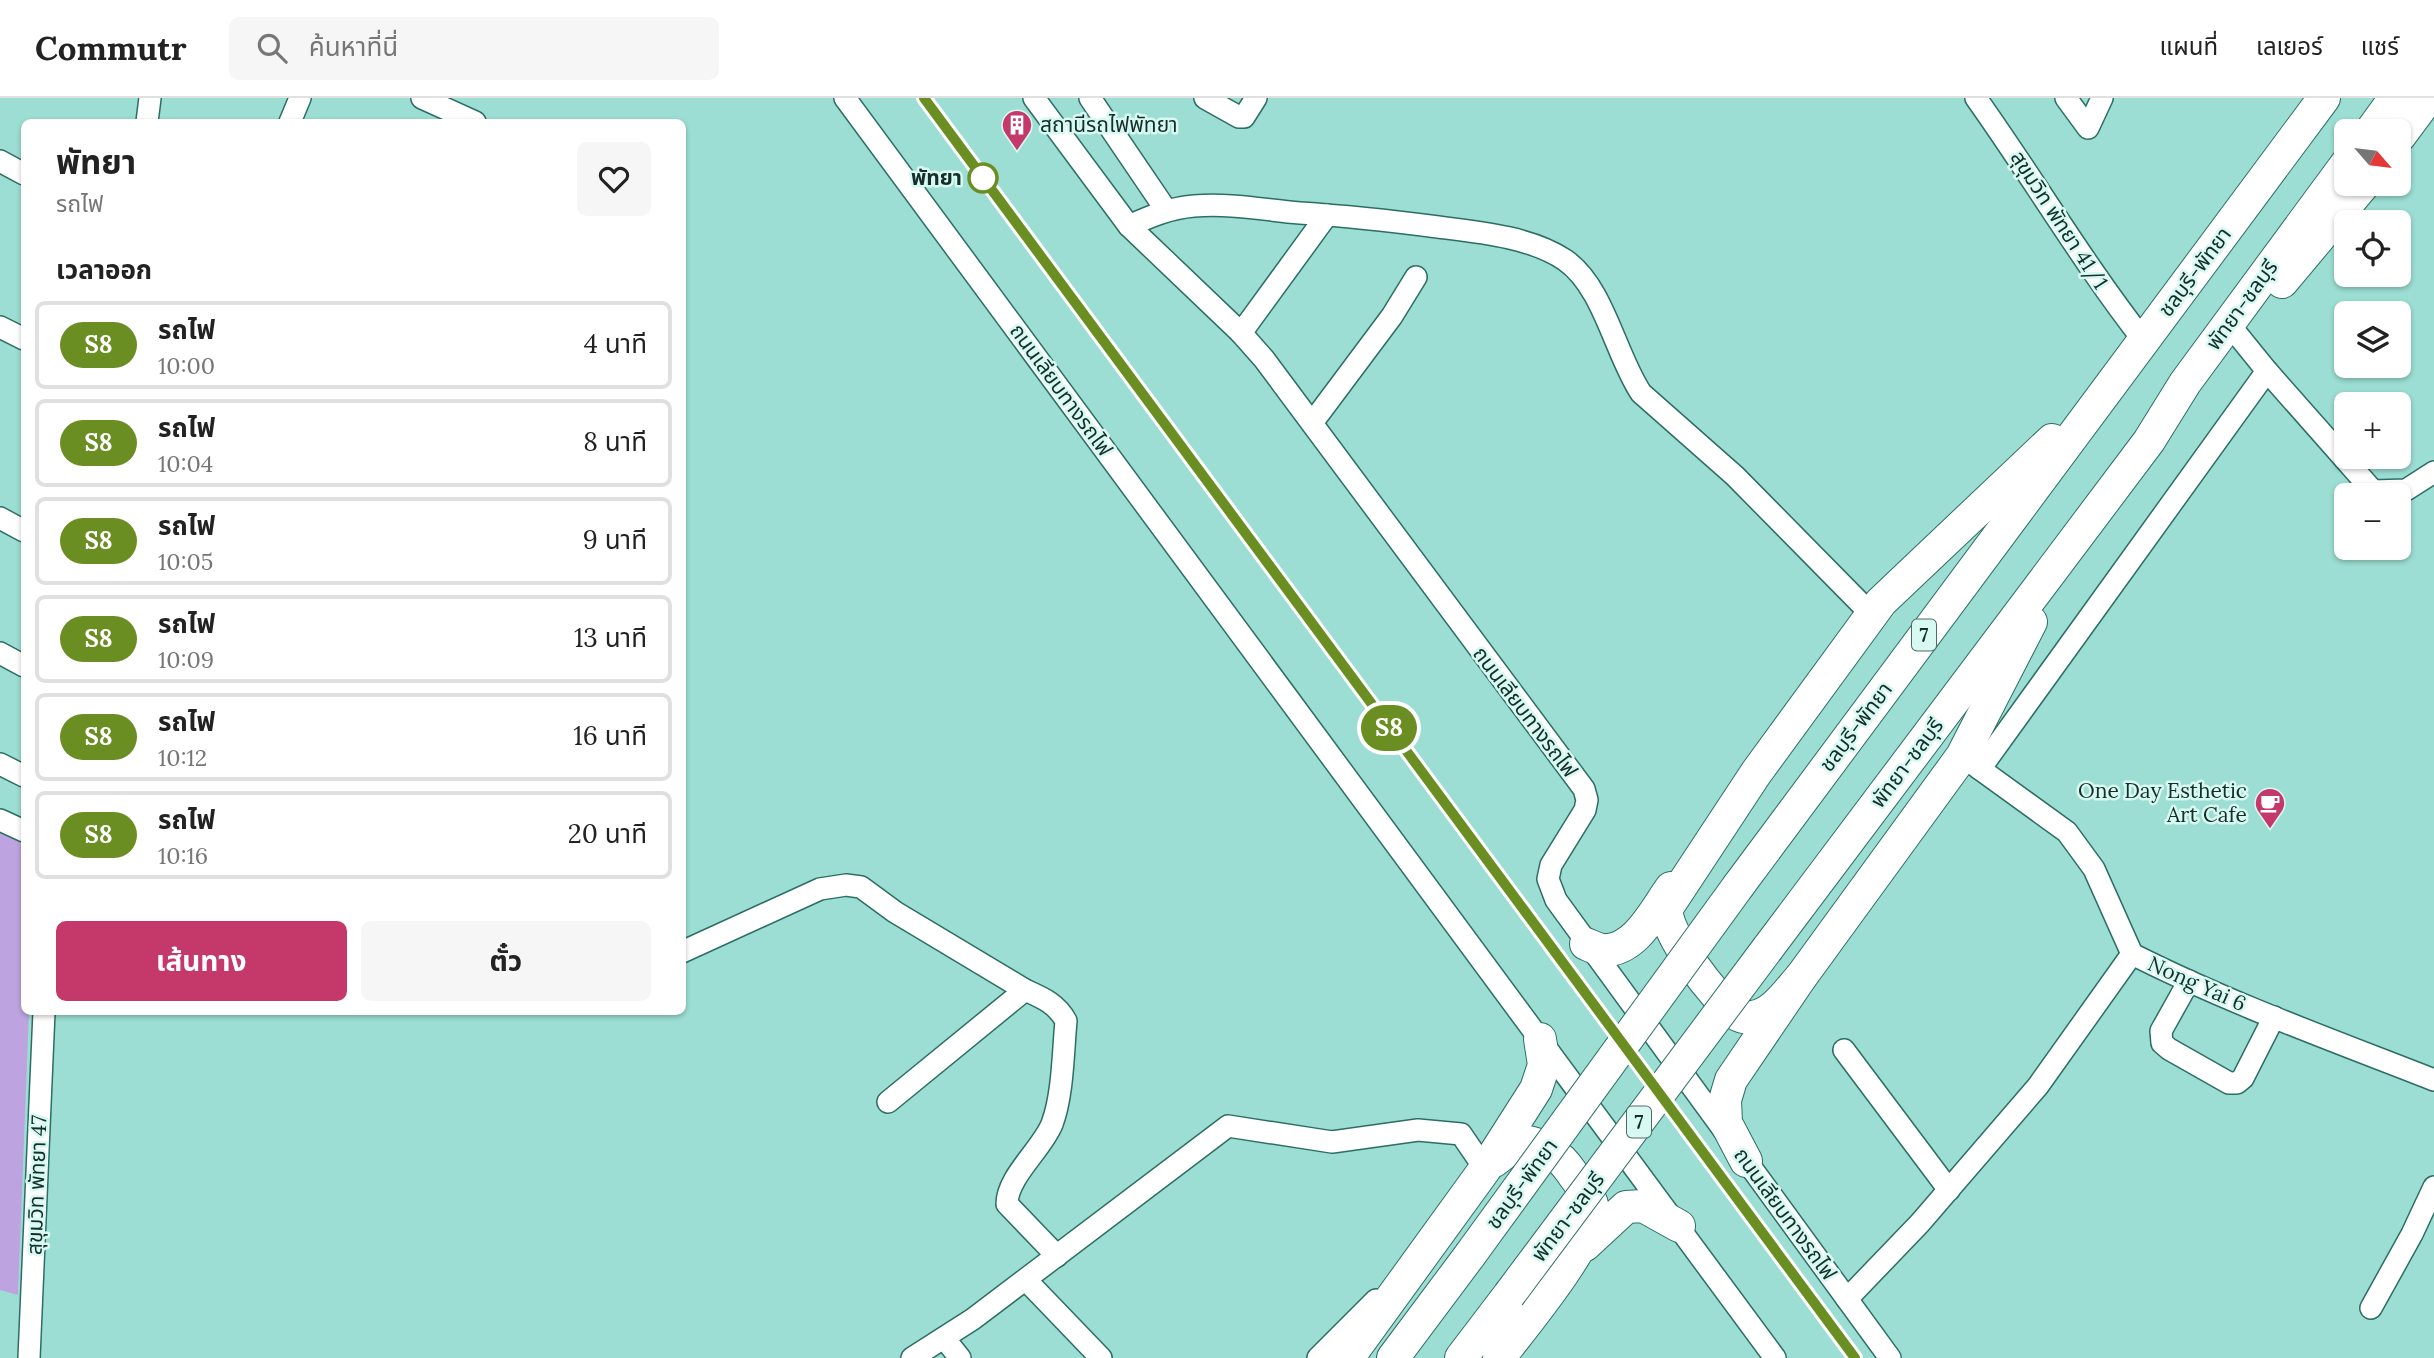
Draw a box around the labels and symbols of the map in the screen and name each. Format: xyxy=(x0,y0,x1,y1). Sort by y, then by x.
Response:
building icon: สถานีรถไฟพัทยา xyxy=(1000,108,1034,152)
place label: สถานีรถไฟพัทยา xyxy=(1040,111,1178,138)
north arrow xyxy=(2334,119,2412,196)
street label: สุขุมวิท พัทยา 41/1 xyxy=(2005,145,2114,294)
marker: พัทยา xyxy=(968,163,998,193)
place label: พัทยา xyxy=(911,164,962,191)
street label: ชลบุรี-พัทยา xyxy=(2152,222,2237,322)
street label: พัทยา-ชลบุรี xyxy=(2200,254,2283,355)
street label: ถนนเลียบทางรถไฟ xyxy=(1004,318,1119,461)
road number: 7 xyxy=(1912,620,1936,650)
street label: ถนนเลียบทางรถไฟ xyxy=(1467,641,1584,783)
street label: ชลบุรี-พัทยา xyxy=(1813,677,1898,777)
line badge: S8 xyxy=(1358,705,1420,751)
street label: พัทยา-ชลบุรี xyxy=(1864,713,1949,813)
place label: One Day Esthetic Art Cafe xyxy=(2078,777,2247,828)
cafe icon: One Day Esthetic Art Cafe xyxy=(2253,786,2287,830)
street label: Nong Yai 6 xyxy=(2144,950,2250,1017)
road number: 7 xyxy=(1627,1106,1651,1138)
street label: สุขุมวิท พัทยา 47 xyxy=(21,1114,52,1255)
street label: ชลบุรี-พัทยา xyxy=(1480,1133,1563,1234)
street label: ถนนเลียบทางรถไฟ xyxy=(1728,1142,1843,1285)
street label: พัทยา-ชลบุรี xyxy=(1525,1167,1610,1267)

